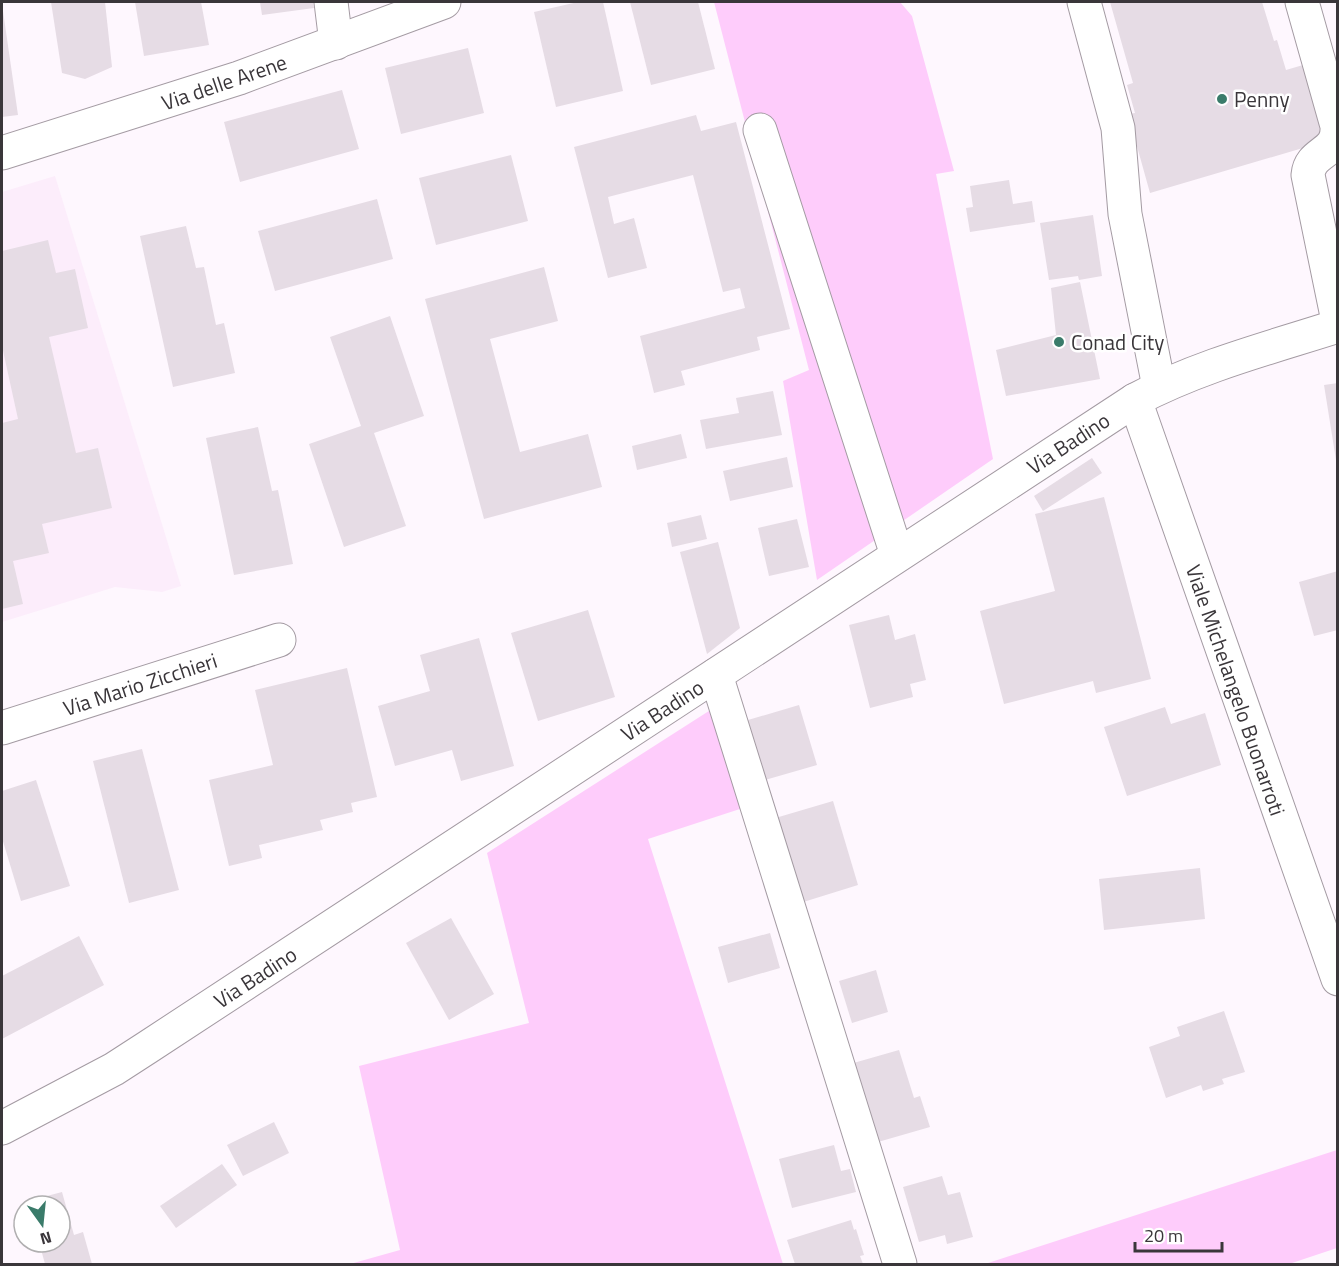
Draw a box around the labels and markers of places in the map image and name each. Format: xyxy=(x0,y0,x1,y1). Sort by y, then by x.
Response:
place label: Penny xyxy=(1234,83,1290,115)
marker: Penny xyxy=(1215,92,1229,106)
place label: Conad City xyxy=(1071,326,1164,358)
marker: Conad City xyxy=(1052,335,1066,349)

